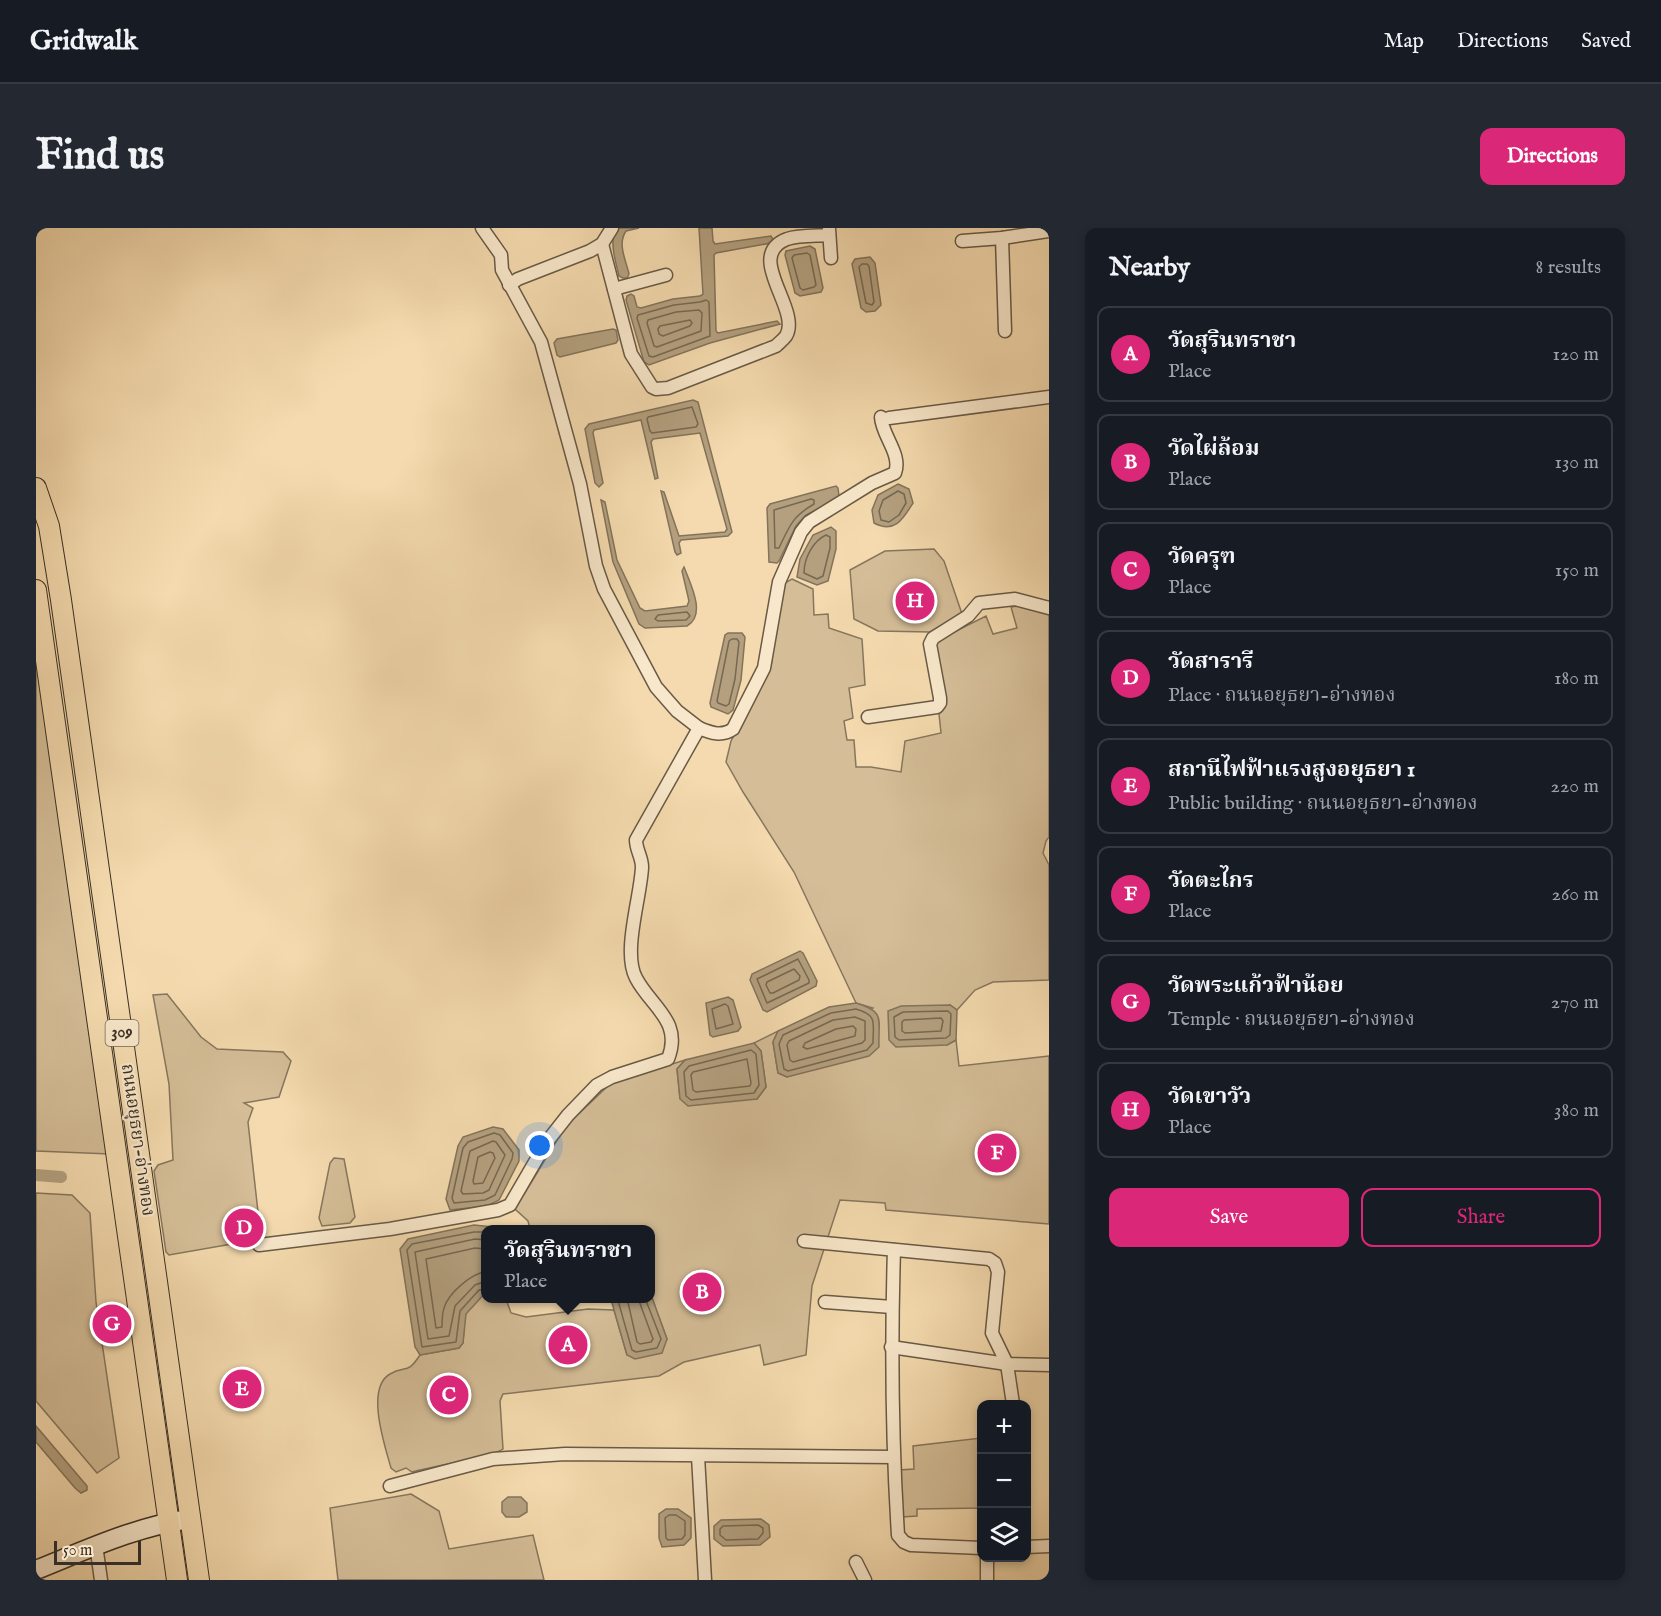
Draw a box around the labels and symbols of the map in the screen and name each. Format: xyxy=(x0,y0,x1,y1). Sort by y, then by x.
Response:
pin: H xyxy=(896,578,934,623)
road number: 309 xyxy=(106,1020,139,1046)
street label: ถนนอยุธยา-อ่างทอง xyxy=(115,1062,159,1218)
pin: F xyxy=(978,1130,1016,1176)
your location xyxy=(525,1131,554,1160)
pin: D xyxy=(224,1206,264,1250)
pin: B xyxy=(682,1270,722,1314)
pin: G xyxy=(92,1302,132,1346)
pin: A xyxy=(548,1322,588,1368)
pin: E xyxy=(222,1366,262,1412)
pin: C xyxy=(430,1372,468,1418)
scale bar xyxy=(54,1538,141,1566)

